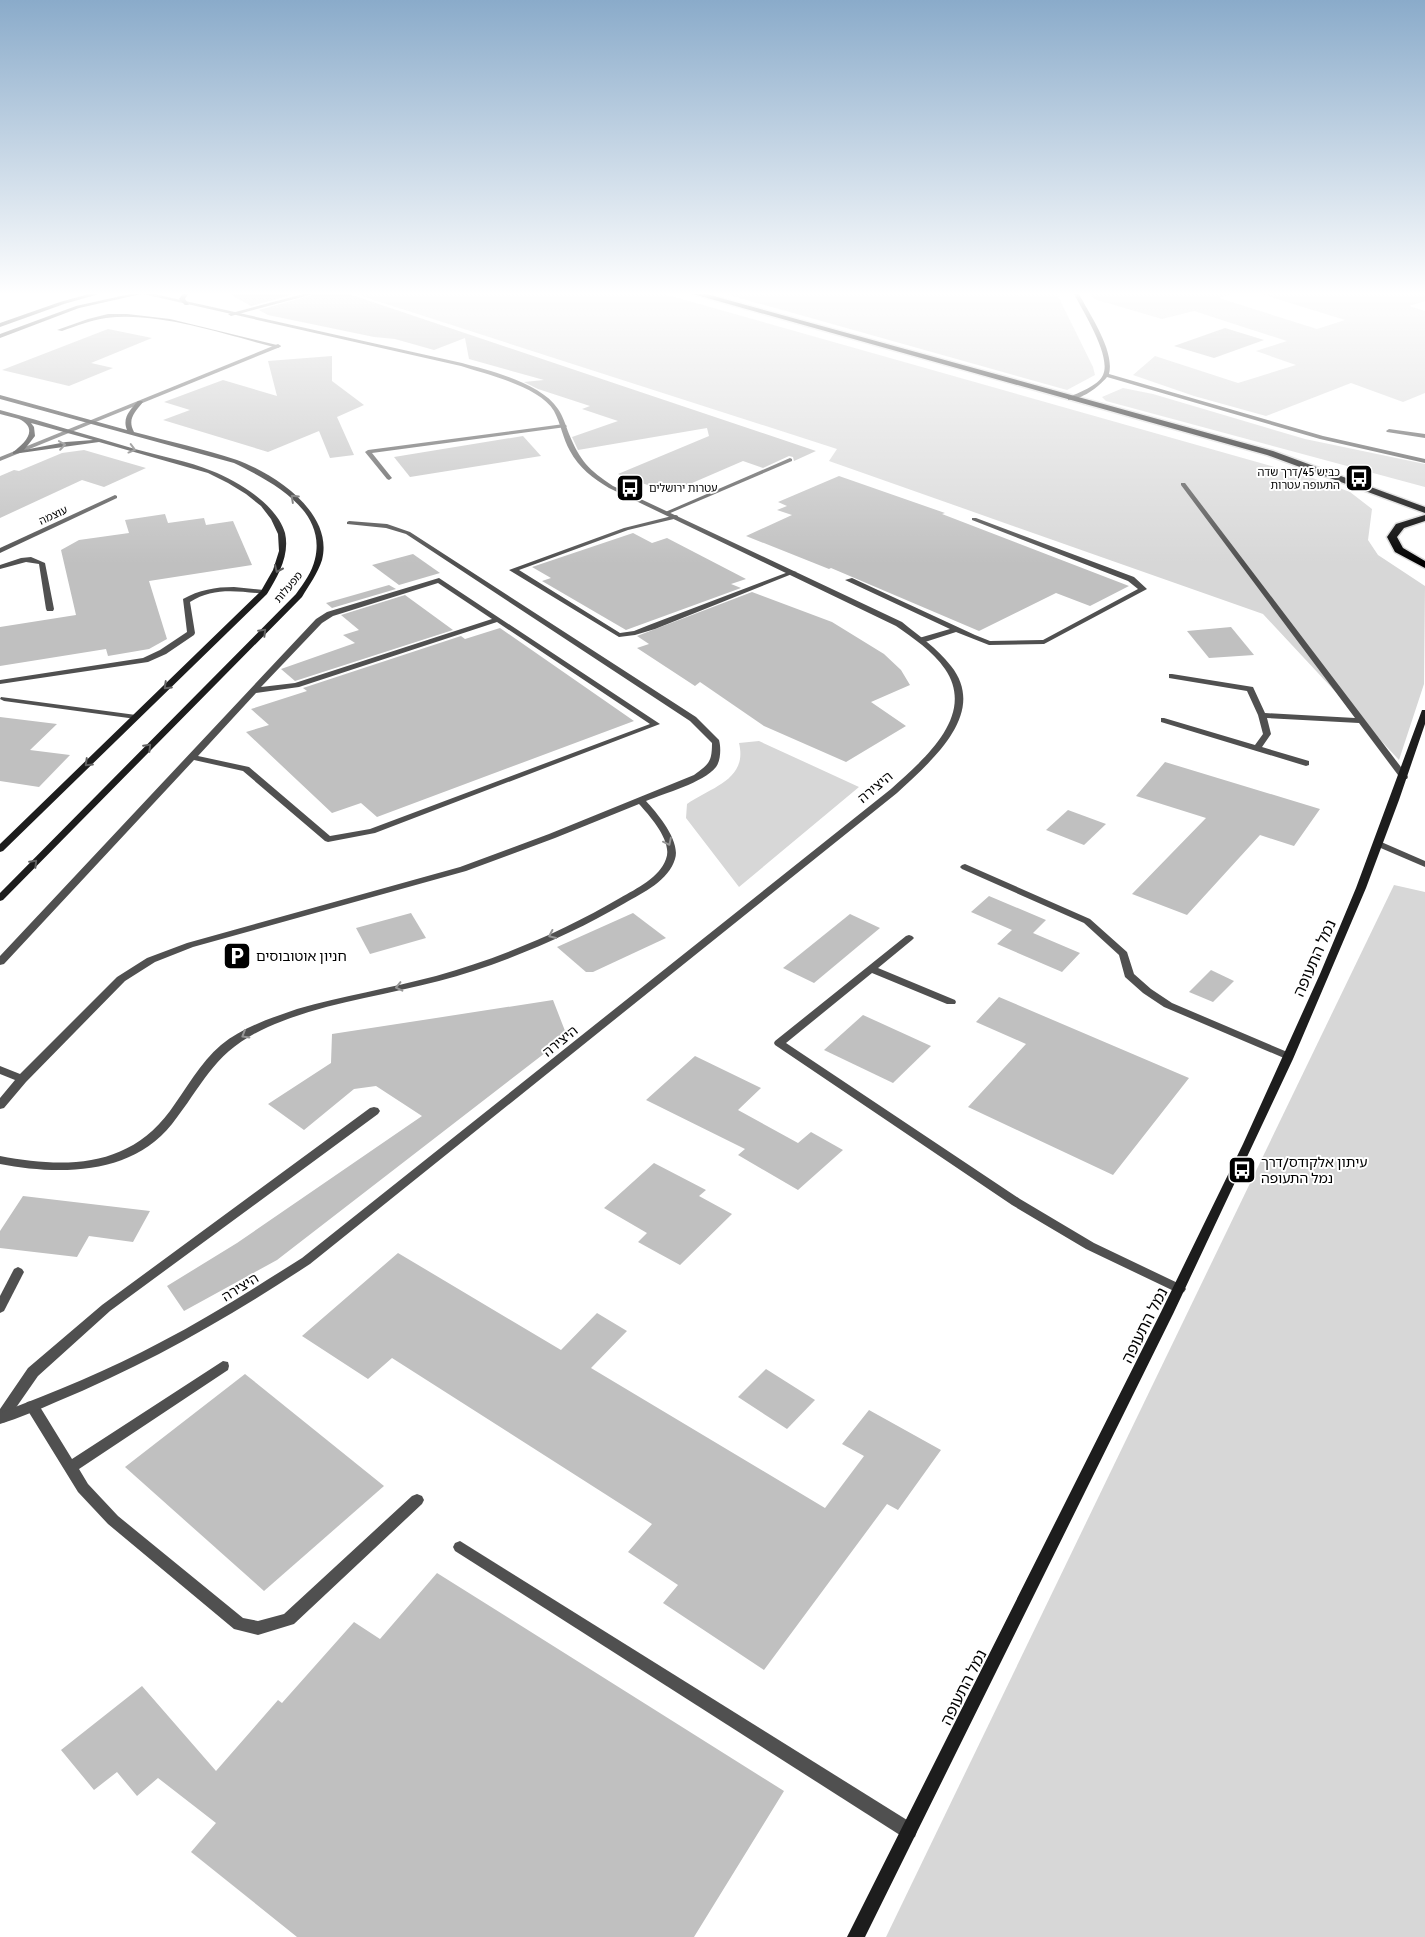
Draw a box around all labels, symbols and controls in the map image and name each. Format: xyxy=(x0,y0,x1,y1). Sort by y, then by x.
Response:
one-way arrow xyxy=(59,440,67,451)
one-way arrow xyxy=(128,443,136,453)
bus stop icon: כביש 45/דרך שדה התעופה עטרות xyxy=(1344,463,1374,493)
place label: כביש 45/דרך שדה התעופה עטרות xyxy=(1258,466,1340,492)
bus stop icon: עטרות ירושלים xyxy=(615,473,645,503)
place label: עטרות ירושלים xyxy=(649,482,718,495)
one-way arrow xyxy=(290,495,299,504)
street label: עוצמה xyxy=(37,503,70,528)
one-way arrow xyxy=(274,564,284,573)
street label: מפעלות xyxy=(272,569,305,606)
one-way arrow xyxy=(257,628,266,637)
one-way arrow xyxy=(163,680,172,689)
one-way arrow xyxy=(143,744,152,753)
one-way arrow xyxy=(85,757,94,766)
street label: היצירה xyxy=(854,768,896,807)
one-way arrow xyxy=(662,836,672,845)
one-way arrow xyxy=(28,860,37,869)
street label: נמל התעופה xyxy=(1289,917,1341,1000)
one-way arrow xyxy=(548,928,557,939)
parking icon: חניון אוטובוסים xyxy=(222,941,252,971)
place label: חניון אוטובוסים xyxy=(256,948,347,965)
one-way arrow xyxy=(394,981,403,992)
street label: היצירה xyxy=(539,1022,581,1061)
one-way arrow xyxy=(241,1029,250,1039)
place label: עיתון אלקודס/דרך נמל התעופה xyxy=(1261,1154,1368,1187)
bus stop icon: עיתון אלקודס/דרך נמל התעופה xyxy=(1227,1155,1257,1185)
street label: היצירה xyxy=(219,1270,262,1305)
street label: נמל התעופה xyxy=(1117,1284,1173,1367)
street label: נמל התעופה xyxy=(936,1646,992,1729)

